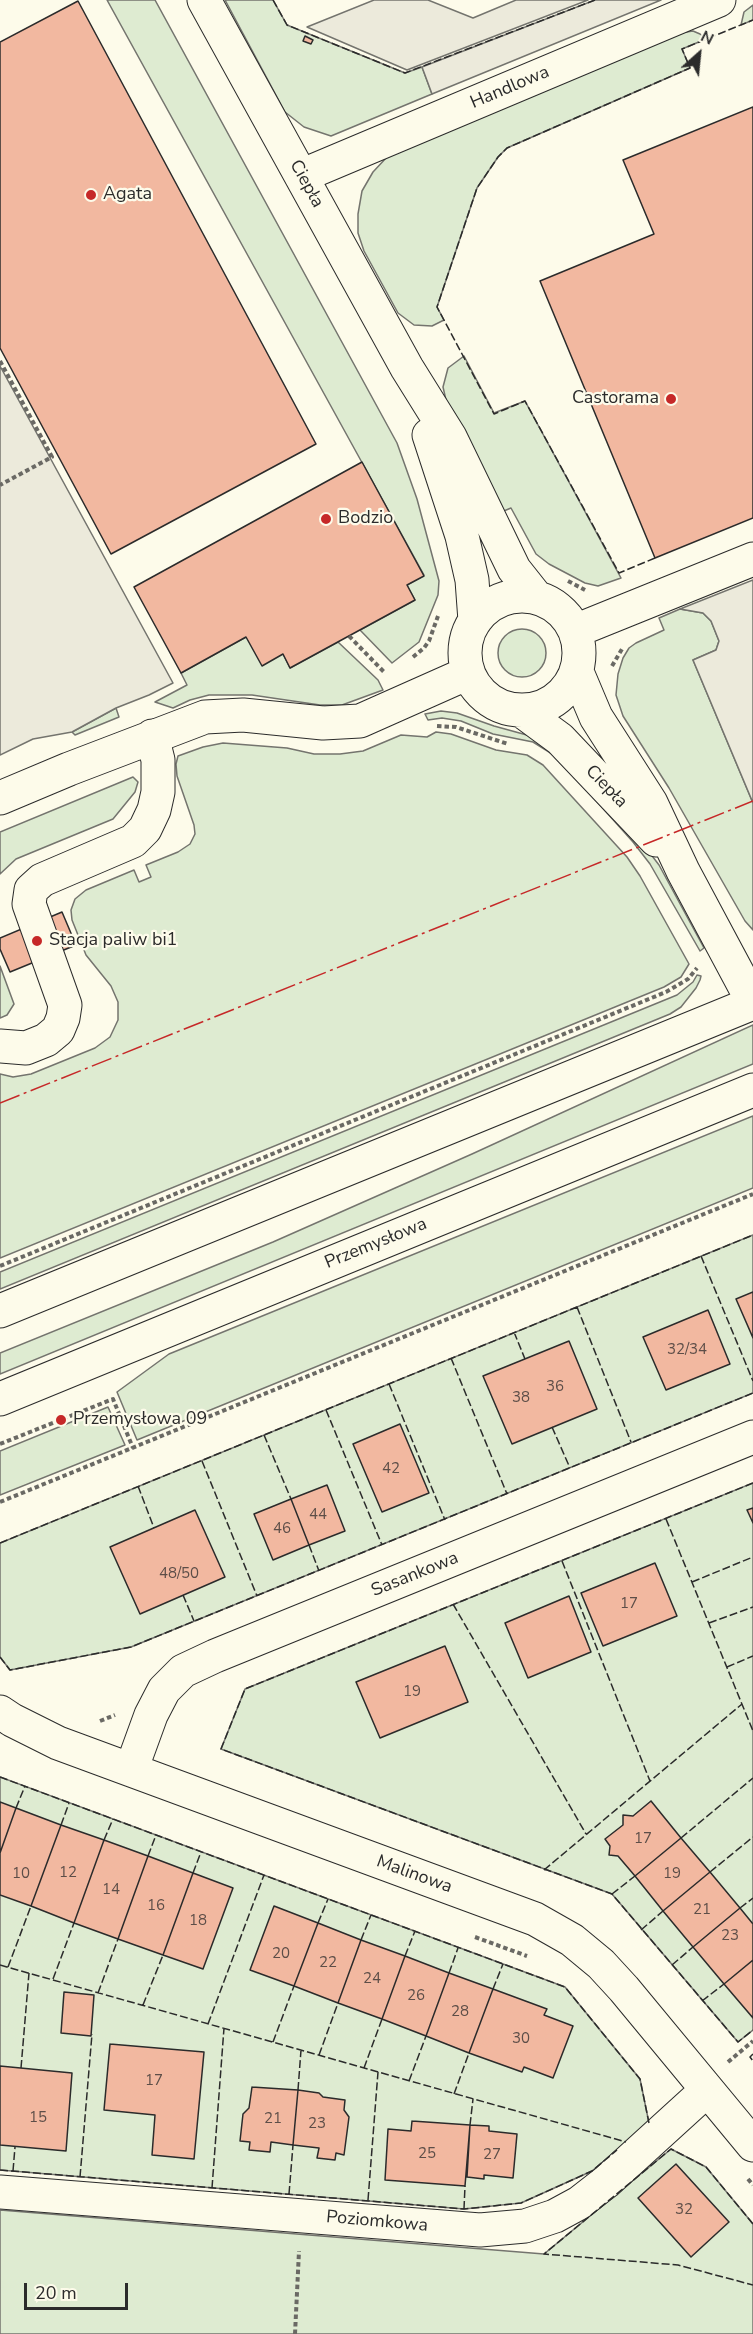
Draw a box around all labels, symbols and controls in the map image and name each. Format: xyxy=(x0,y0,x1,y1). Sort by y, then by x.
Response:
north arrow xyxy=(669,24,729,84)
text: N xyxy=(697,25,717,50)
street label: Handlowa xyxy=(467,62,553,114)
street label: Ciepła xyxy=(284,156,328,212)
place label: Agata xyxy=(103,184,152,206)
marker: Agata xyxy=(84,188,98,202)
place label: Castorama xyxy=(572,388,659,410)
marker: Castorama xyxy=(664,392,678,406)
place label: Bodzio xyxy=(338,508,393,530)
marker: Bodzio xyxy=(319,512,333,526)
street label: Ciepła xyxy=(580,761,632,813)
place label: Stacja paliw bi1 xyxy=(49,930,177,952)
marker: Stacja paliw bi1 xyxy=(30,934,44,948)
street label: Przemysłowa xyxy=(322,1214,430,1274)
house number: 32/34 xyxy=(667,1341,707,1359)
house number: 36 xyxy=(546,1378,564,1396)
house number: 38 xyxy=(512,1389,530,1407)
place label: Przemysłowa 09 xyxy=(73,1409,207,1431)
marker: Przemysłowa 09 xyxy=(54,1413,68,1427)
house number: 42 xyxy=(382,1460,400,1478)
house number: 44 xyxy=(309,1506,327,1524)
house number: 46 xyxy=(273,1520,291,1538)
street label: Sasankowa xyxy=(368,1548,462,1602)
house number: 48/50 xyxy=(159,1565,199,1583)
house number: 17 xyxy=(620,1595,638,1613)
house number: 19 xyxy=(403,1683,421,1701)
house number: 17 xyxy=(634,1830,652,1848)
street label: Malinowa xyxy=(373,1851,455,1899)
house number: 12 xyxy=(59,1864,77,1882)
house number: 10 xyxy=(12,1865,30,1883)
house number: 19 xyxy=(663,1865,681,1883)
house number: 14 xyxy=(102,1881,120,1899)
house number: 16 xyxy=(147,1897,165,1915)
house number: 21 xyxy=(693,1901,711,1919)
house number: 18 xyxy=(189,1912,207,1930)
house number: 23 xyxy=(721,1927,739,1945)
house number: 20 xyxy=(272,1945,290,1963)
house number: 22 xyxy=(319,1954,337,1972)
house number: 24 xyxy=(363,1970,381,1988)
house number: 26 xyxy=(407,1987,425,2005)
house number: 28 xyxy=(451,2003,469,2021)
house number: 30 xyxy=(512,2030,530,2048)
house number: 17 xyxy=(145,2072,163,2090)
house number: 15 xyxy=(29,2109,47,2127)
house number: 21 xyxy=(264,2110,282,2128)
house number: 23 xyxy=(308,2115,326,2133)
house number: 25 xyxy=(418,2145,436,2163)
house number: 27 xyxy=(483,2146,501,2164)
house number: 32 xyxy=(675,2201,693,2219)
street label: Poziomkowa xyxy=(325,2207,429,2237)
scale bar xyxy=(27,2271,130,2309)
text: 20 m xyxy=(35,2281,77,2305)

